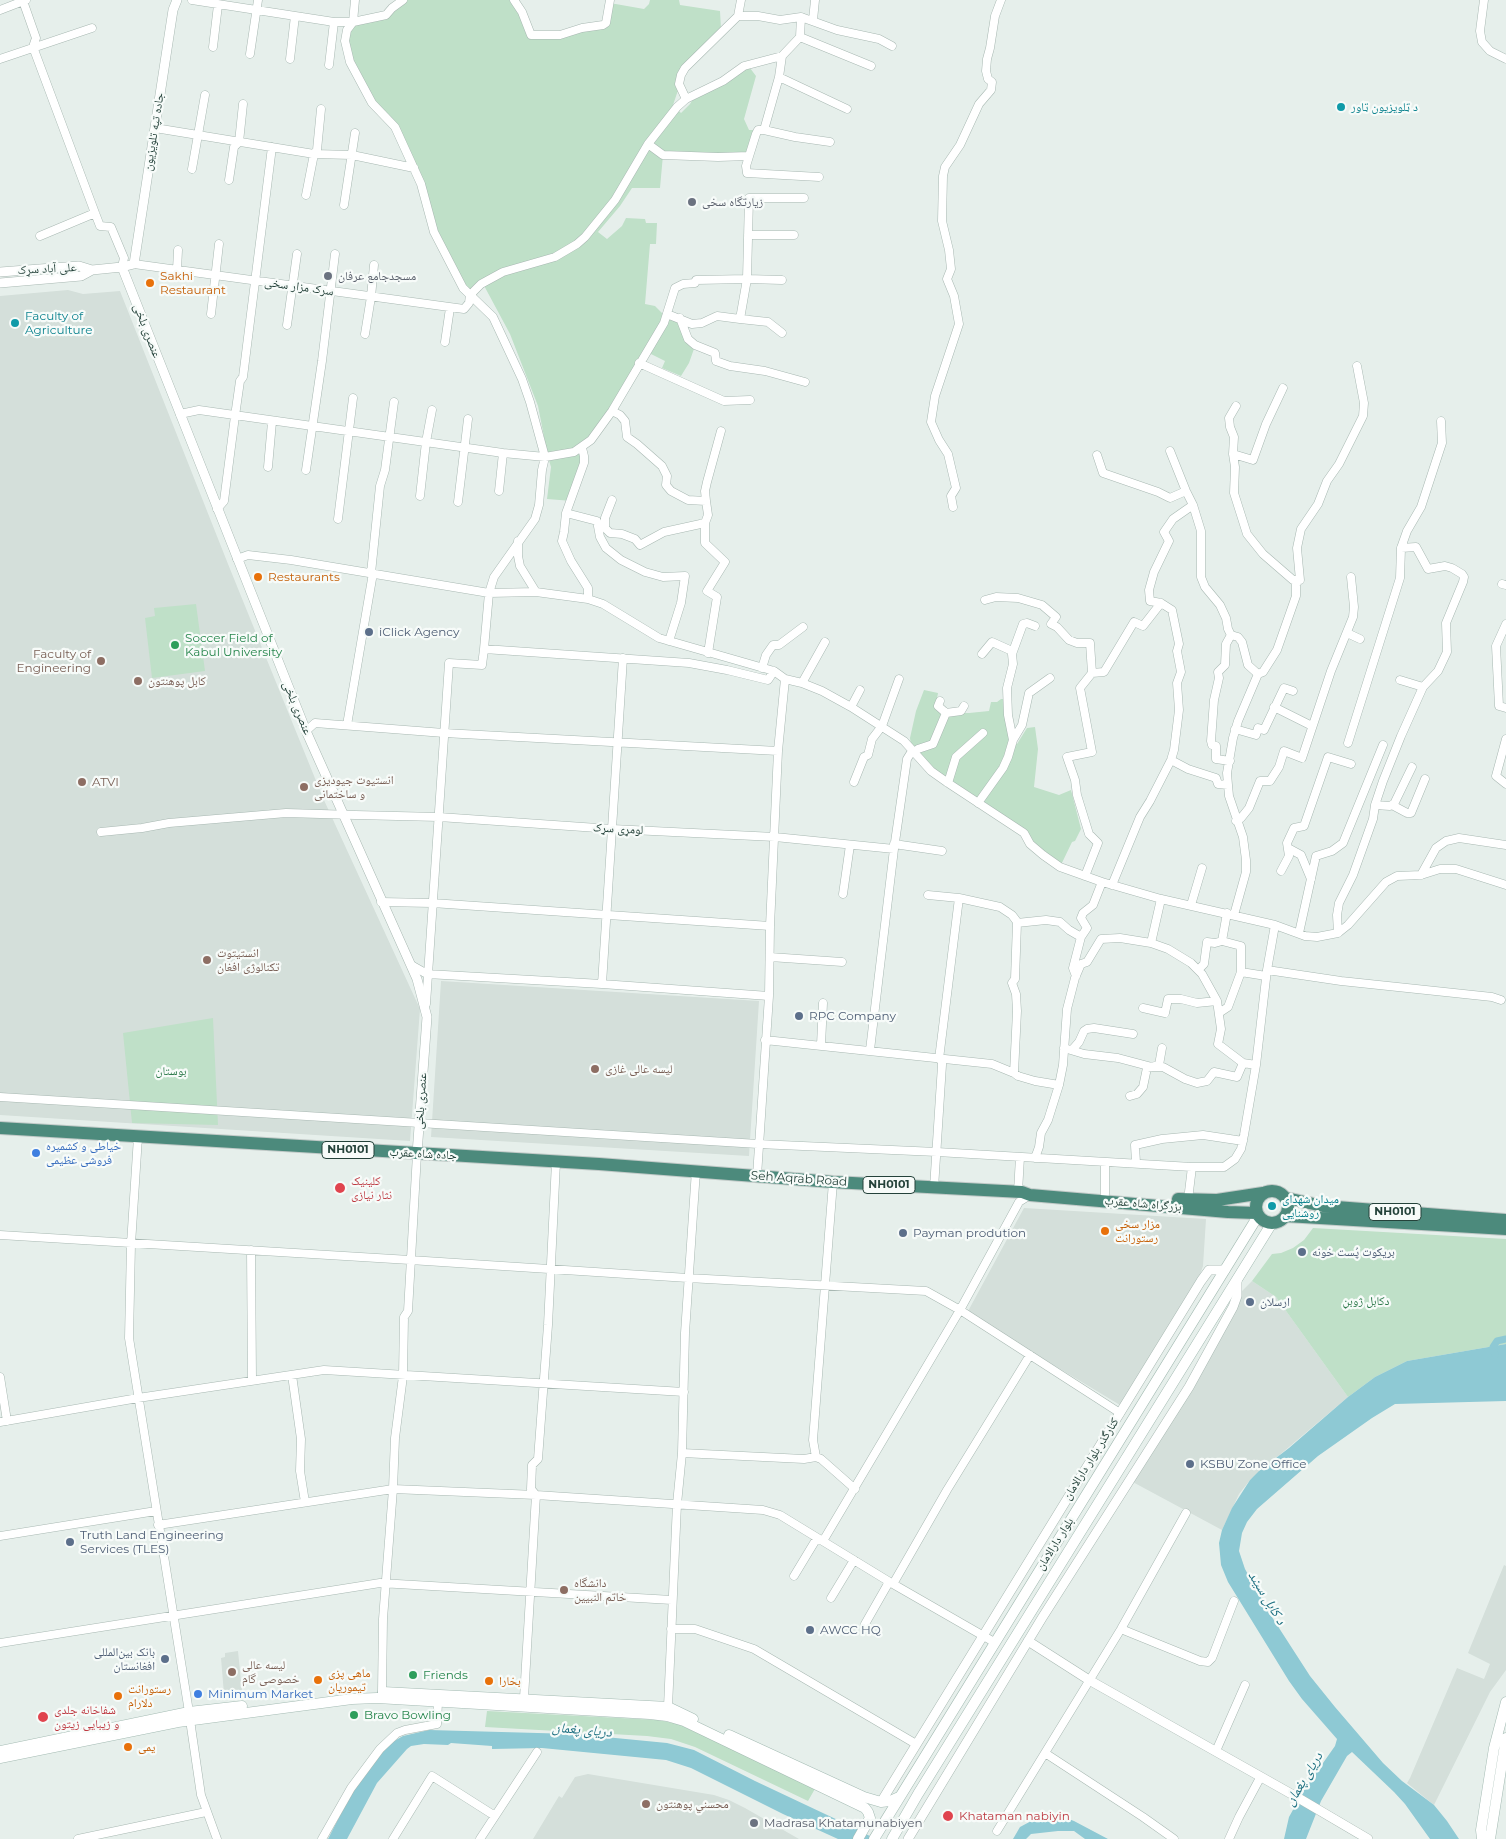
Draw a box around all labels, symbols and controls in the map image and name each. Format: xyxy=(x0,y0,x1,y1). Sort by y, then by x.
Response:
street label: جاده تپه تلویزیون xyxy=(141,92,167,172)
place label: د ټلویزیون ټاور xyxy=(1351,100,1418,114)
marker: د ټلویزیون ټاور xyxy=(1335,101,1347,113)
place label: زیارتگاه سخی xyxy=(702,195,763,209)
marker: زیارتگاه سخی xyxy=(686,196,698,208)
street label: علی آباد سړک xyxy=(17,260,77,278)
place label: Sakhi Restaurant xyxy=(160,269,226,297)
place label: مسجدجامع عرفان xyxy=(338,269,416,283)
marker: مسجدجامع عرفان xyxy=(322,270,334,282)
street label: سرک مزار سخی xyxy=(264,275,334,299)
marker: Sakhi Restaurant xyxy=(144,277,156,289)
street label: عنصری بلخی xyxy=(130,302,164,360)
place label: Faculty of Agriculture xyxy=(25,309,92,337)
marker: Faculty of Agriculture xyxy=(9,317,21,329)
place label: Restaurants xyxy=(268,570,340,584)
marker: Restaurants xyxy=(252,571,264,583)
place label: iClick Agency xyxy=(379,625,460,639)
marker: iClick Agency xyxy=(363,626,375,638)
place label: Soccer Field of Kabul University xyxy=(185,631,282,659)
marker: Soccer Field of Kabul University xyxy=(169,639,181,651)
place label: Faculty of Engineering xyxy=(17,647,91,675)
marker: Faculty of Engineering xyxy=(95,655,107,667)
place label: کابل پوهنتون xyxy=(148,674,206,688)
marker: کابل پوهنتون xyxy=(132,675,144,687)
street label: عنصری بلخی xyxy=(279,679,315,737)
place label: انستیوت جیودیزی و ساختمانی xyxy=(314,773,394,801)
place label: ATVI xyxy=(92,775,119,789)
marker: ATVI xyxy=(76,776,88,788)
marker: انستیوت جیودیزی و ساختمانی xyxy=(298,781,310,793)
street label: لومړی سړک xyxy=(592,820,644,838)
place label: انستیتوت تکنالوژی افغان xyxy=(217,946,279,974)
marker: انستیتوت تکنالوژی افغان xyxy=(201,954,213,966)
place label: RPC Company xyxy=(809,1009,896,1023)
marker: RPC Company xyxy=(793,1010,805,1022)
place label: لیسه عالی غازی xyxy=(605,1062,673,1076)
marker: لیسه عالی غازی xyxy=(589,1063,601,1075)
park label: بوستان xyxy=(155,1064,187,1078)
street label: عنصری بلخی xyxy=(412,1072,430,1130)
place label: خیاطی و کشمیره فروشی عظیمی xyxy=(46,1139,121,1167)
road number: NH0101 xyxy=(322,1142,374,1158)
street label: جاده شاه عقرب xyxy=(389,1145,457,1163)
marker: خیاطی و کشمیره فروشی عظیمی xyxy=(30,1147,42,1159)
street label: Seh Aqrab Road xyxy=(750,1168,848,1190)
place label: کلینیک نثار نیازی xyxy=(351,1174,392,1202)
road number: NH0101 xyxy=(863,1176,915,1194)
marker: کلینیک نثار نیازی xyxy=(333,1181,347,1195)
place label: میدان شهدای روشنایی xyxy=(1282,1192,1339,1220)
street label: بزرگراه شاه عقرب xyxy=(1104,1193,1182,1215)
marker: میدان شهدای روشنایی xyxy=(1266,1200,1278,1212)
road number: NH0101 xyxy=(1369,1204,1421,1220)
place label: مزار سخی رستورانت xyxy=(1115,1217,1160,1245)
marker: مزار سخی رستورانت xyxy=(1099,1225,1111,1237)
place label: Payman prodution xyxy=(913,1226,1026,1240)
marker: Payman prodution xyxy=(897,1227,909,1239)
place label: بریکوت پُست خونه xyxy=(1312,1245,1395,1259)
marker: بریکوت پُست خونه xyxy=(1296,1246,1308,1258)
park label: دکابل ژوبڼ xyxy=(1342,1294,1390,1308)
place label: ارسلان xyxy=(1260,1295,1290,1309)
marker: ارسلان xyxy=(1244,1296,1256,1308)
street label: کنارگذر بلوار دارالامان xyxy=(1060,1415,1122,1503)
place label: KSBU Zone Office xyxy=(1200,1457,1306,1471)
marker: KSBU Zone Office xyxy=(1184,1458,1196,1470)
street label: بلوار دارالامان xyxy=(1033,1515,1077,1573)
place label: Truth Land Engineering Services (TLES) xyxy=(80,1528,224,1556)
marker: Truth Land Engineering Services (TLES) xyxy=(64,1536,76,1548)
water label: د کابل سيند xyxy=(1244,1568,1290,1628)
place label: دانشگاه خاتم النبیین xyxy=(574,1576,626,1604)
marker: دانشگاه خاتم النبیین xyxy=(558,1584,570,1596)
place label: AWCC HQ xyxy=(820,1623,881,1637)
marker: AWCC HQ xyxy=(804,1624,816,1636)
place label: بانک بین‌المللی افغانستان xyxy=(94,1645,155,1673)
marker: بانک بین‌المللی افغانستان xyxy=(159,1653,171,1665)
place label: لیسه عالی خصوصی گام xyxy=(242,1658,299,1686)
marker: لیسه عالی خصوصی گام xyxy=(226,1666,238,1678)
place label: ماهی پزی تیموریان xyxy=(328,1666,370,1694)
place label: Friends xyxy=(423,1668,468,1682)
marker: Friends xyxy=(407,1669,419,1681)
marker: ماهی پزی تیموریان xyxy=(312,1674,324,1686)
place label: بخارا xyxy=(499,1674,521,1688)
marker: بخارا xyxy=(483,1675,495,1687)
place label: رستورانت دلارام xyxy=(128,1682,171,1710)
place label: Minimum Market xyxy=(208,1687,313,1701)
marker: Minimum Market xyxy=(192,1688,204,1700)
marker: رستورانت دلارام xyxy=(112,1690,124,1702)
place label: شفاخانه جلدی و زیبایی زیتون xyxy=(54,1703,119,1731)
place label: Bravo Bowling xyxy=(364,1708,451,1722)
marker: Bravo Bowling xyxy=(348,1709,360,1721)
marker: شفاخانه جلدی و زیبایی زیتون xyxy=(36,1710,50,1724)
water label: دریای پغمان xyxy=(551,1719,613,1741)
place label: یمی xyxy=(138,1740,155,1754)
marker: یمی xyxy=(122,1741,134,1753)
water label: دریای پغمان xyxy=(1281,1749,1327,1809)
place label: محسني پوهنتون xyxy=(656,1797,729,1811)
marker: محسني پوهنتون xyxy=(640,1798,652,1810)
marker: Khataman nabiyin xyxy=(941,1809,955,1823)
place label: Khataman nabiyin xyxy=(959,1809,1070,1823)
place label: Madrasa Khatamunabiyen xyxy=(764,1816,923,1830)
marker: Madrasa Khatamunabiyen xyxy=(748,1817,760,1829)

